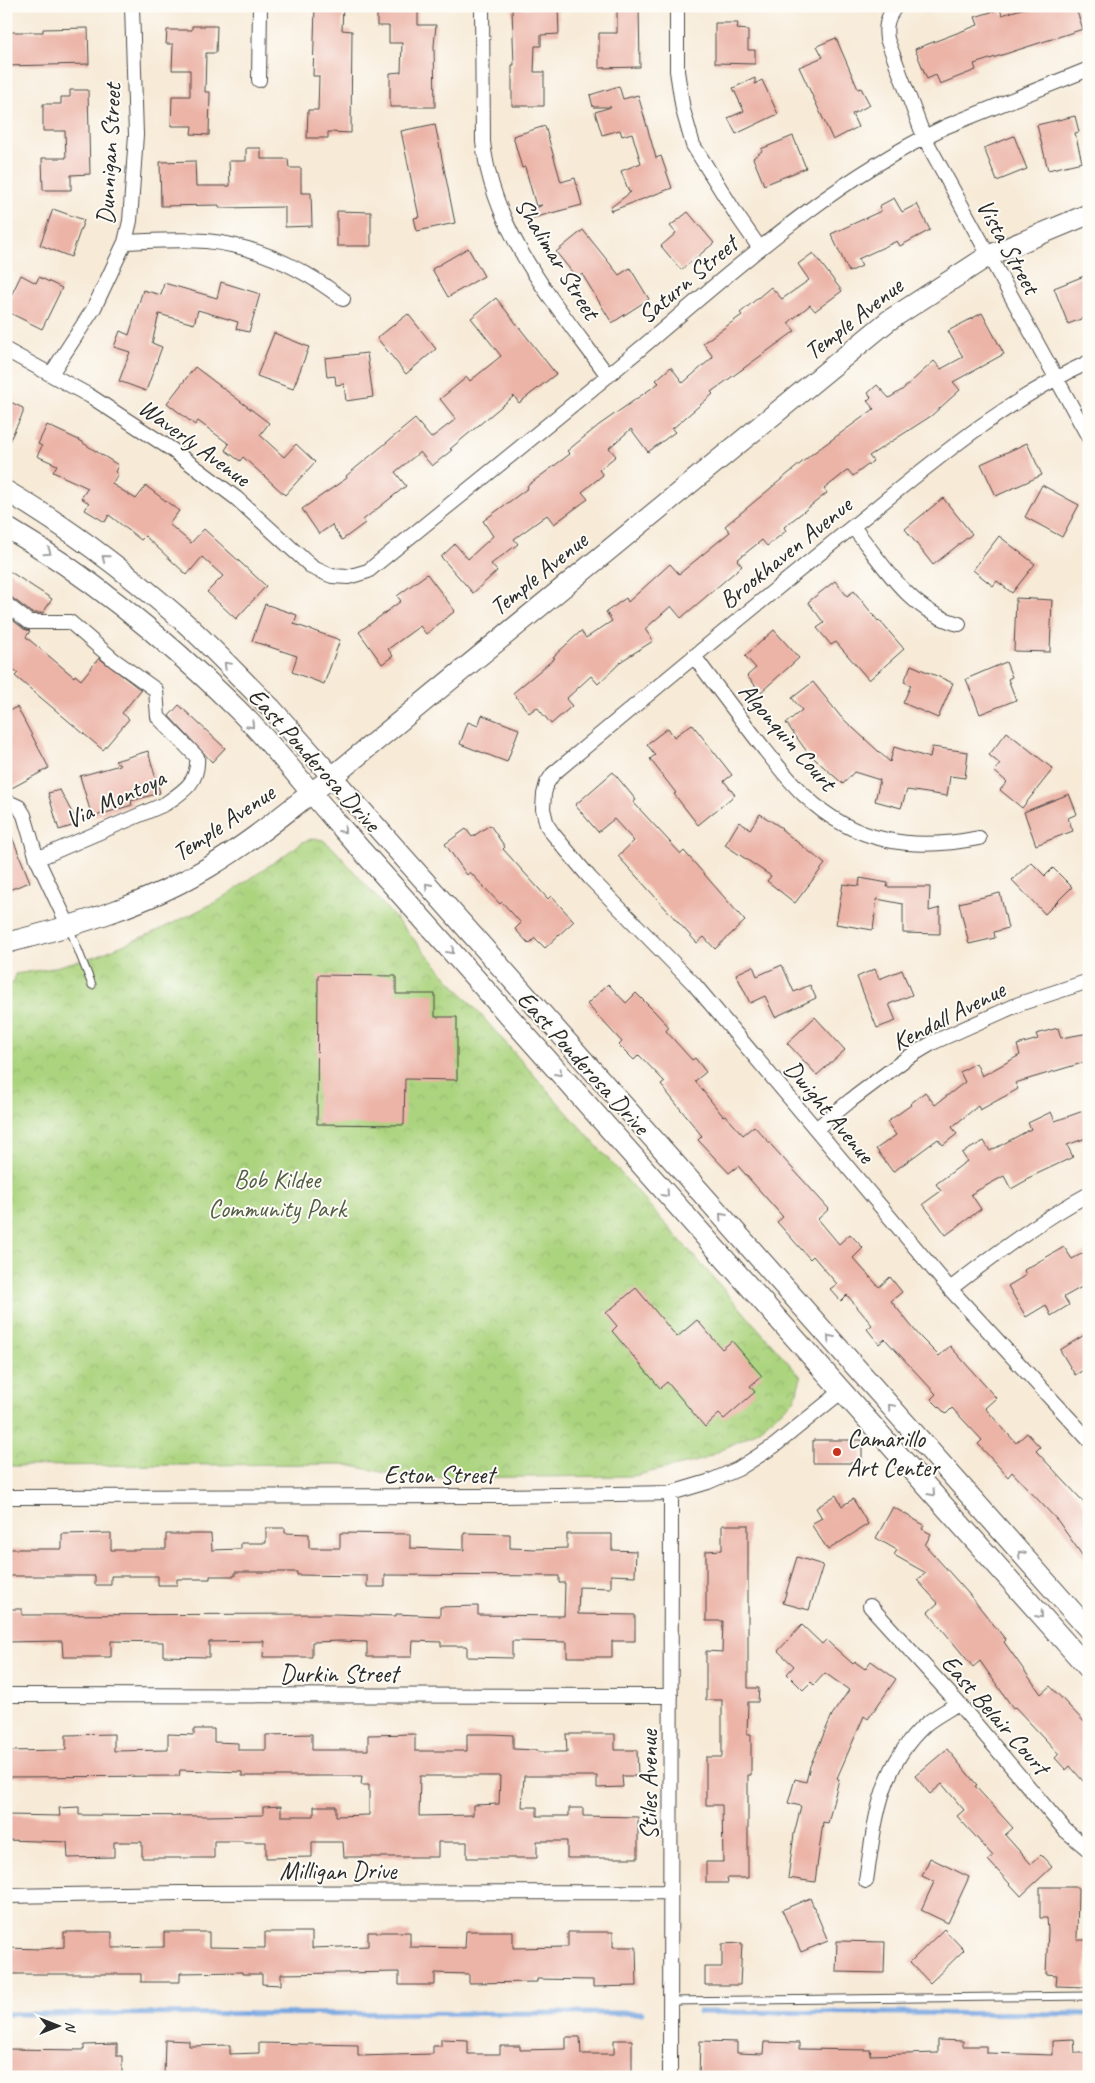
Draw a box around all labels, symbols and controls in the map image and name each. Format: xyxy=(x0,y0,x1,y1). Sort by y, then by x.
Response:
street label: Dunnigan Street xyxy=(89,80,129,225)
street label: Shalimar Street xyxy=(507,192,609,328)
street label: Vista Street xyxy=(969,193,1049,302)
street label: Saturn Street xyxy=(631,226,747,331)
street label: Temple Avenue xyxy=(798,269,911,367)
street label: Waverly Avenue xyxy=(132,392,258,495)
street label: Brookhaven Avenue xyxy=(713,488,860,616)
street label: Temple Avenue xyxy=(483,523,595,623)
one-way arrow xyxy=(42,546,52,555)
one-way arrow xyxy=(102,555,111,563)
one-way arrow xyxy=(224,661,233,670)
street label: Algonquin Court xyxy=(731,676,845,800)
street label: East Ponderosa Drive xyxy=(241,681,389,840)
one-way arrow xyxy=(245,719,254,728)
street label: Via Montoya xyxy=(60,761,172,836)
street label: Temple Avenue xyxy=(166,776,282,869)
one-way arrow xyxy=(337,824,346,833)
one-way arrow xyxy=(425,882,434,891)
one-way arrow xyxy=(445,946,454,955)
street label: Kendall Avenue xyxy=(886,973,1012,1058)
street label: East Ponderosa Drive xyxy=(510,984,658,1143)
street label: Dwight Avenue xyxy=(777,1054,883,1171)
one-way arrow xyxy=(553,1067,562,1076)
park label: Bob Kildee Community Park xyxy=(208,1164,348,1225)
one-way arrow xyxy=(661,1189,670,1198)
one-way arrow xyxy=(719,1213,728,1222)
one-way arrow xyxy=(827,1334,836,1343)
one-way arrow xyxy=(889,1404,897,1413)
place label: Camarillo Art Center xyxy=(847,1423,941,1484)
marker: Camarillo Art Center xyxy=(831,1446,843,1458)
street label: Eston Street xyxy=(384,1459,498,1491)
one-way arrow xyxy=(927,1488,936,1497)
one-way arrow xyxy=(1018,1551,1027,1560)
one-way arrow xyxy=(1035,1609,1044,1618)
street label: East Belair Court xyxy=(934,1648,1059,1784)
street label: Durkin Street xyxy=(280,1658,402,1690)
street label: Stiles Avenue xyxy=(633,1728,665,1840)
street label: Milligan Drive xyxy=(279,1855,398,1887)
north arrow xyxy=(32,2000,82,2050)
text: N xyxy=(62,2022,79,2033)

